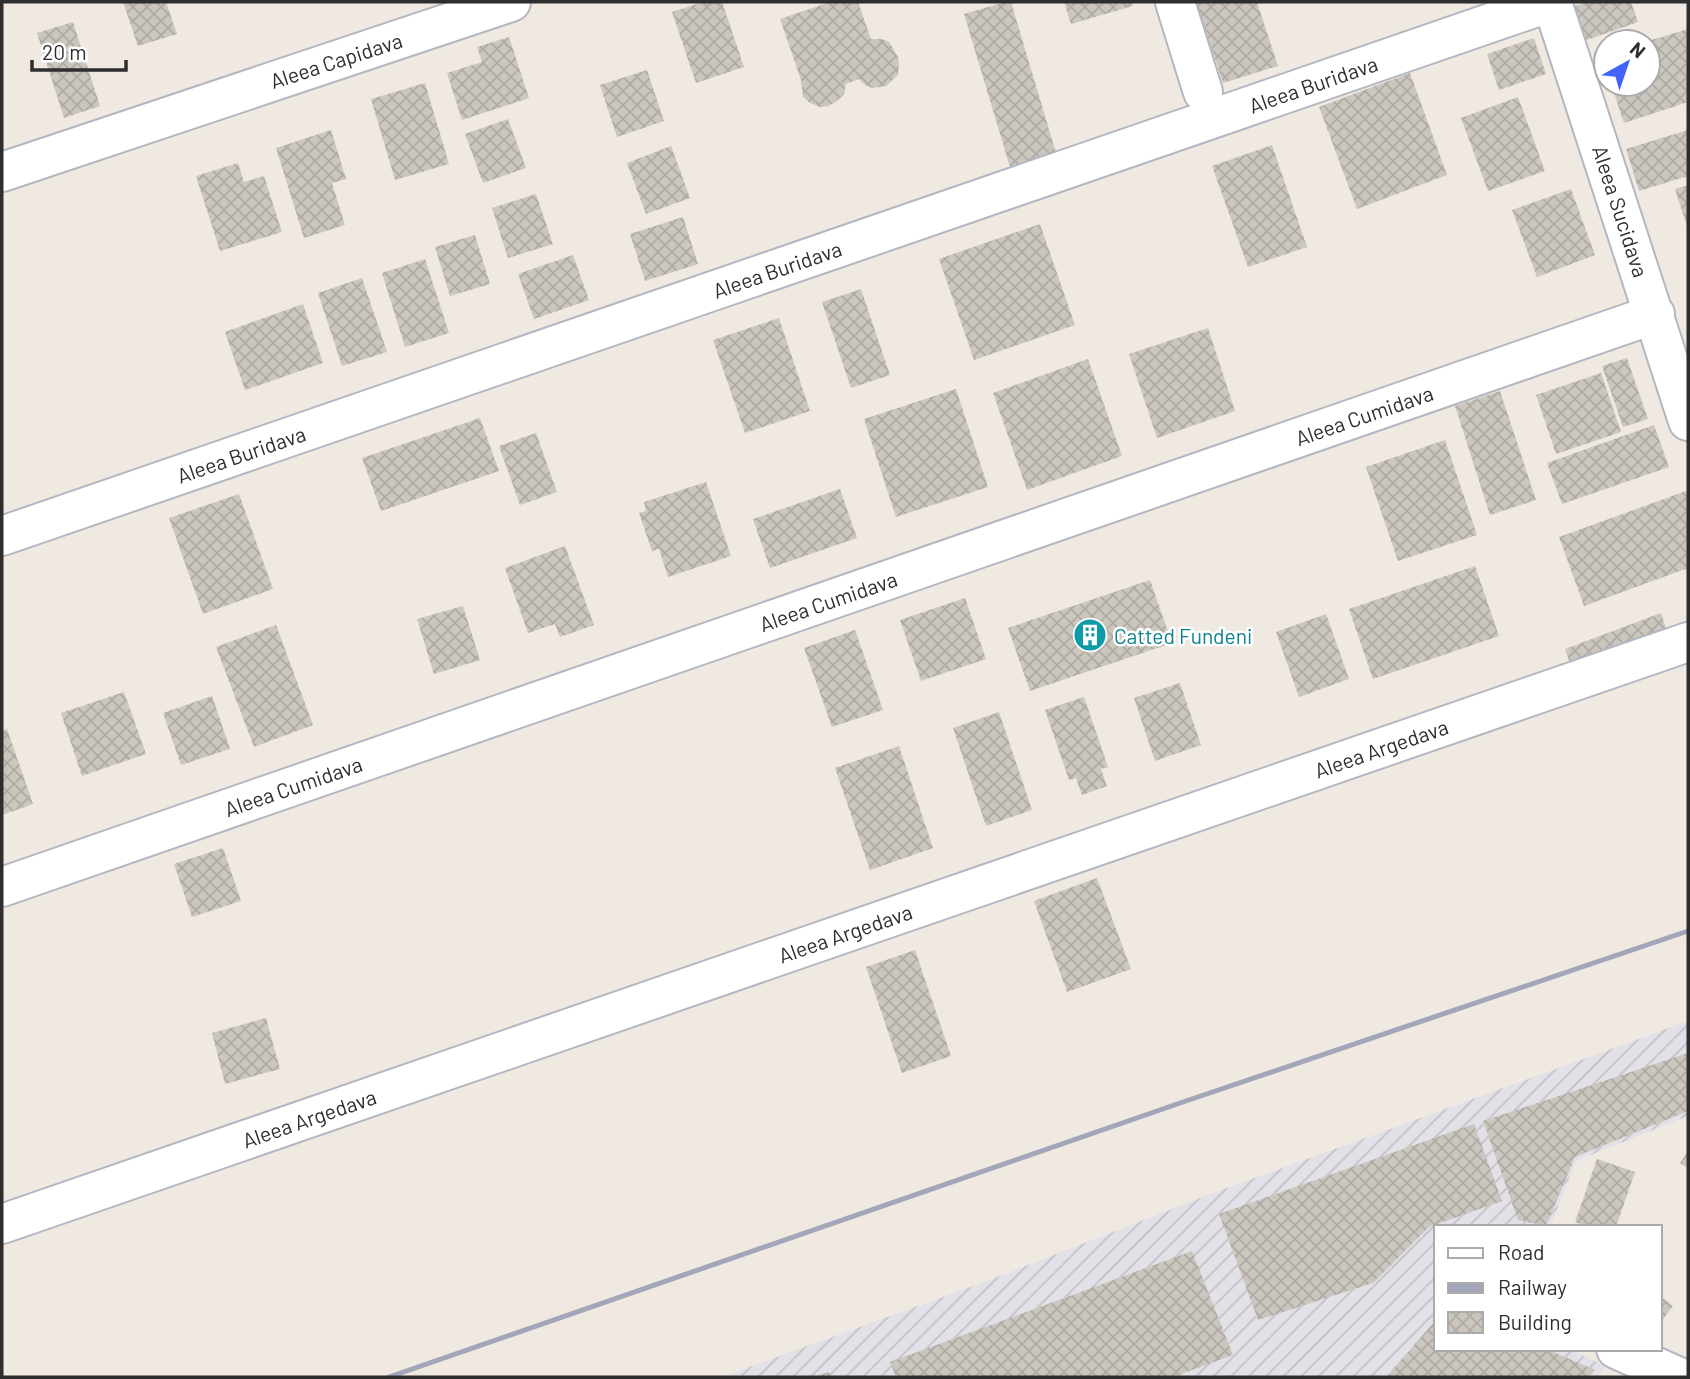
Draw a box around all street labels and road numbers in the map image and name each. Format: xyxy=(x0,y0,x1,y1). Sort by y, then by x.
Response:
street label: Aleea Capidava xyxy=(267,27,405,93)
street label: Aleea Buridava xyxy=(1245,50,1381,118)
street label: Aleea Sucidava xyxy=(1588,142,1654,280)
street label: Aleea Buridava xyxy=(709,235,845,303)
street label: Aleea Cumidava xyxy=(1292,380,1436,450)
street label: Aleea Buridava xyxy=(173,420,309,488)
street label: Aleea Cumidava xyxy=(756,566,900,636)
street label: Aleea Argedava xyxy=(1311,713,1451,783)
street label: Aleea Cumidava xyxy=(221,751,365,821)
street label: Aleea Argedava xyxy=(775,898,915,968)
street label: Aleea Argedava xyxy=(239,1083,379,1153)

